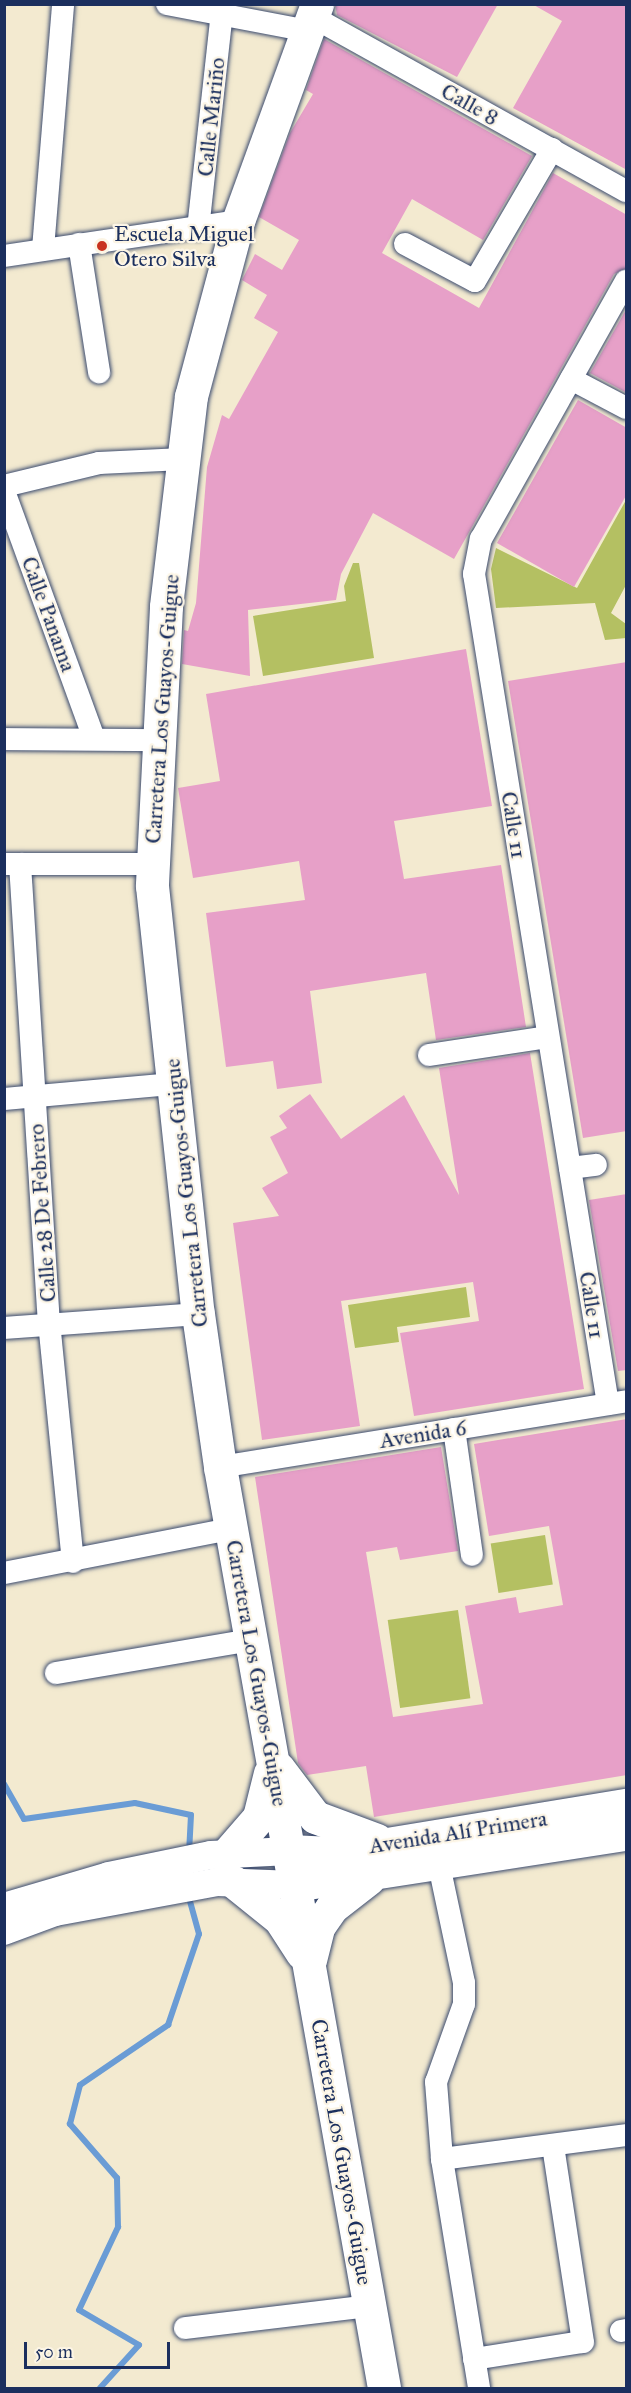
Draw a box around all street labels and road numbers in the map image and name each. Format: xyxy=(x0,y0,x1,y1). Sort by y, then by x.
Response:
street label: Calle Mariño xyxy=(192,56,230,178)
street label: Calle 8 xyxy=(437,77,503,131)
street label: Calle Panama xyxy=(16,553,82,675)
street label: Carretera Los Guayos-Guigue xyxy=(139,574,185,844)
street label: Calle 11 xyxy=(496,790,532,860)
street label: Carretera Los Guayos-Guigue xyxy=(159,1057,213,1329)
street label: Calle 28 De Febrero xyxy=(23,1123,61,1303)
street label: Calle 11 xyxy=(574,1270,610,1340)
street label: Avenida 6 xyxy=(378,1414,468,1454)
street label: Carretera Los Guayos-Guigue xyxy=(221,1538,293,1808)
street label: Avenida Alí Primera xyxy=(367,1805,549,1859)
street label: Carretera Los Guayos-Guigue xyxy=(306,2017,378,2287)

